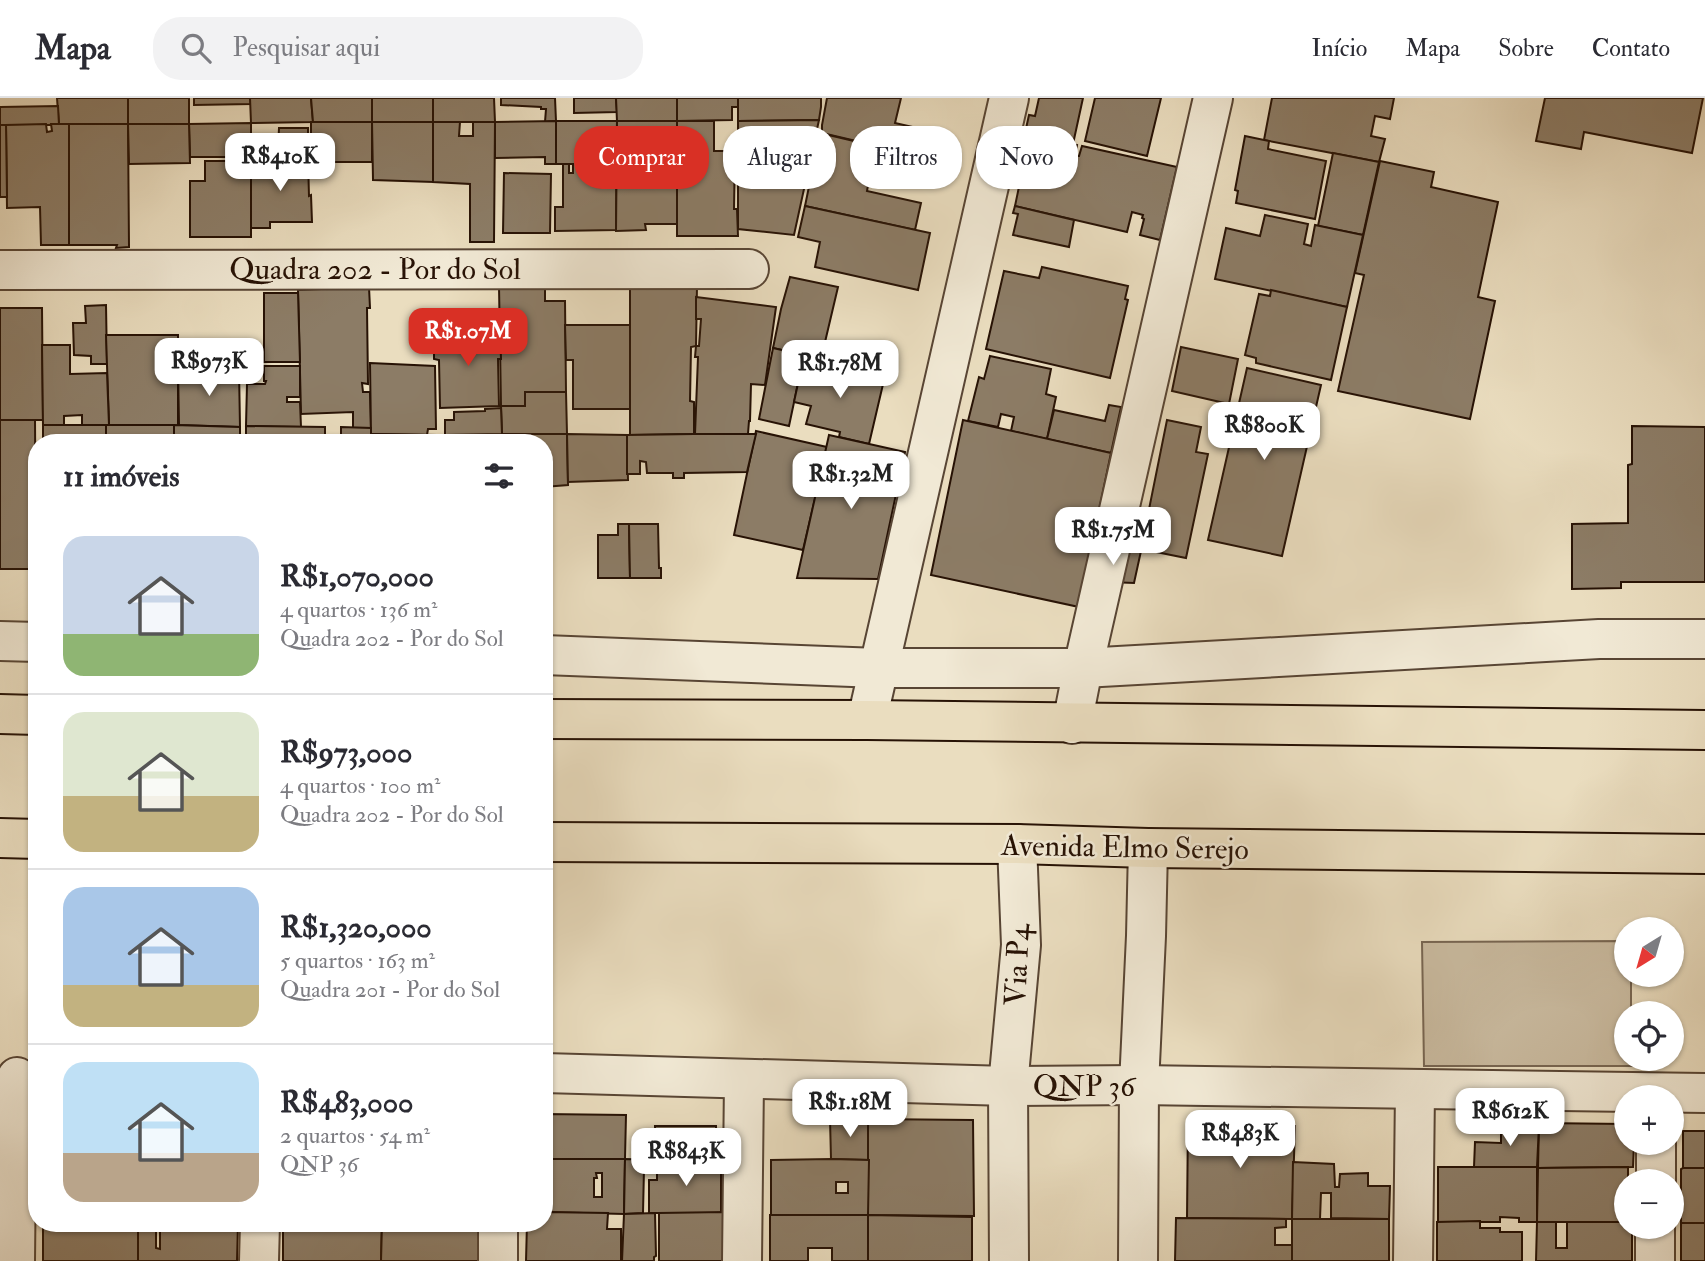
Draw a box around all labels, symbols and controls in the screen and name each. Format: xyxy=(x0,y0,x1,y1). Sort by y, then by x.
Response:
search box xyxy=(153,17,643,80)
text: Mapa xyxy=(35,28,111,69)
icon: search xyxy=(177,29,215,67)
text: Pesquisar aqui xyxy=(233,32,380,64)
text: Início xyxy=(1311,33,1367,64)
text: Mapa xyxy=(1405,33,1460,64)
text: Sobre xyxy=(1498,33,1554,64)
text: Contato xyxy=(1592,33,1670,64)
chip: Comprar xyxy=(574,126,709,189)
chip: Alugar xyxy=(723,126,836,189)
chip: Filtros xyxy=(850,126,962,189)
chip: Novo xyxy=(976,126,1078,189)
pin: R$410K xyxy=(223,134,337,193)
text: R$410K xyxy=(241,141,319,170)
street label: Quadra 202 - Por do Sol xyxy=(229,251,521,288)
pin: R$1.07M xyxy=(403,308,533,368)
text: R$1.07M xyxy=(425,316,511,345)
pin: R$973K xyxy=(152,338,266,398)
pin: R$1.78M xyxy=(775,341,905,400)
text: R$973K xyxy=(171,346,247,375)
text: R$1.78M xyxy=(798,348,882,377)
pin: R$800K xyxy=(1207,402,1321,462)
text: R$800K xyxy=(1224,410,1304,439)
pin: R$1.32M xyxy=(786,452,916,511)
icon: filters xyxy=(480,457,518,495)
text: 11 imóveis xyxy=(63,458,180,495)
text: R$1.32M xyxy=(809,459,893,488)
pin: R$1.75M xyxy=(1048,508,1178,567)
text: R$1.75M xyxy=(1071,515,1155,544)
text: R$1,070,000 xyxy=(280,558,434,595)
icon: home xyxy=(119,564,203,648)
text: 4 quartos · 136 m² xyxy=(280,595,438,624)
text: Quadra 202 - Por do Sol xyxy=(280,624,504,653)
text: R$973,000 xyxy=(280,734,412,771)
icon: home xyxy=(119,740,203,824)
text: 4 quartos · 100 m² xyxy=(280,771,441,800)
text: Quadra 202 - Por do Sol xyxy=(280,800,504,829)
street label: Avenida Elmo Serejo xyxy=(1000,827,1249,868)
text: R$1,320,000 xyxy=(280,909,432,946)
icon: home xyxy=(119,915,203,999)
north arrow xyxy=(1614,917,1684,987)
map controls xyxy=(1614,917,1684,1239)
street label: Via P4 xyxy=(997,922,1038,1007)
text: 5 quartos · 163 m² xyxy=(280,946,435,975)
text: Quadra 201 - Por do Sol xyxy=(280,975,500,1004)
button: locate xyxy=(1614,1001,1684,1071)
street label: QNP 36 xyxy=(1033,1068,1137,1105)
pin: R$1.18M xyxy=(785,1080,915,1139)
text: R$483,000 xyxy=(280,1084,414,1121)
button: + xyxy=(1614,1085,1684,1155)
text: R$1.18M xyxy=(808,1087,892,1116)
pin: R$612K xyxy=(1453,1088,1567,1148)
icon: home xyxy=(119,1090,203,1174)
text: R$612K xyxy=(1472,1096,1548,1125)
pin: R$483K xyxy=(1183,1110,1297,1170)
text: R$483K xyxy=(1201,1118,1279,1147)
text: 2 quartos · 54 m² xyxy=(280,1121,430,1150)
pin: R$843K xyxy=(629,1128,743,1188)
text: R$843K xyxy=(647,1136,725,1165)
text: QNP 36 xyxy=(280,1150,358,1179)
button: − xyxy=(1614,1169,1684,1239)

